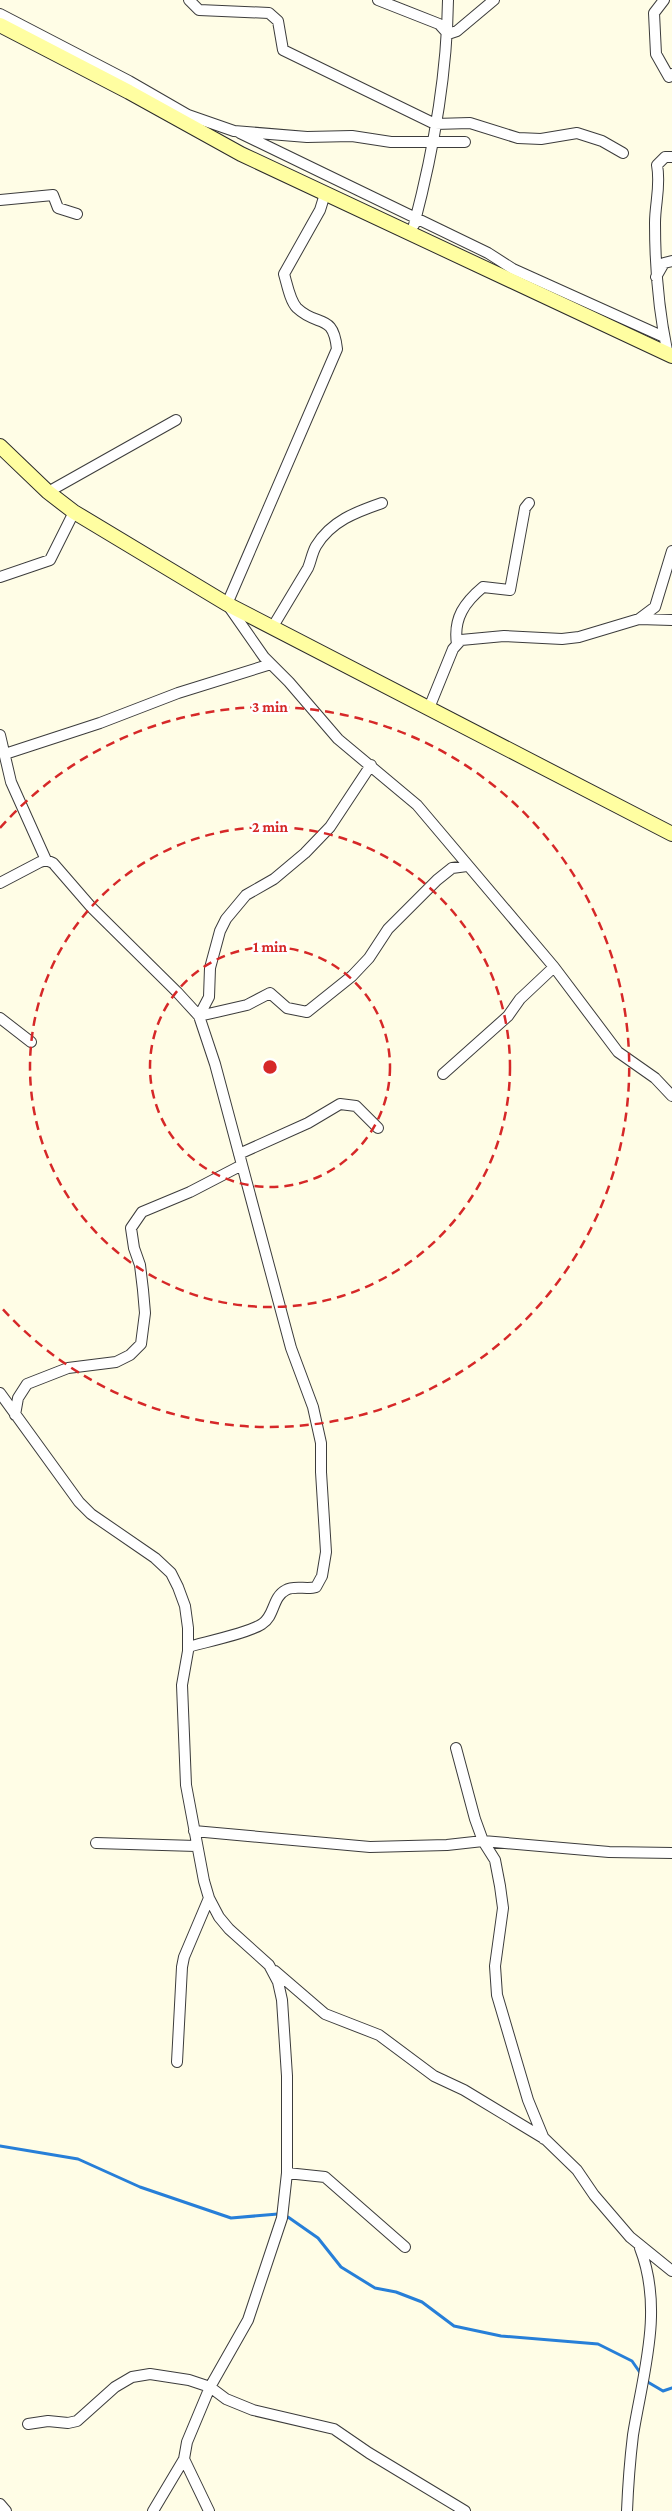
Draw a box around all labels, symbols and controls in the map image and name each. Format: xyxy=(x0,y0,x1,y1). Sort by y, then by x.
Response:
text: 3 min xyxy=(252,699,288,715)
text: 2 min xyxy=(252,819,288,835)
text: 1 min xyxy=(253,939,287,955)
centre of rings xyxy=(261,1058,279,1076)

